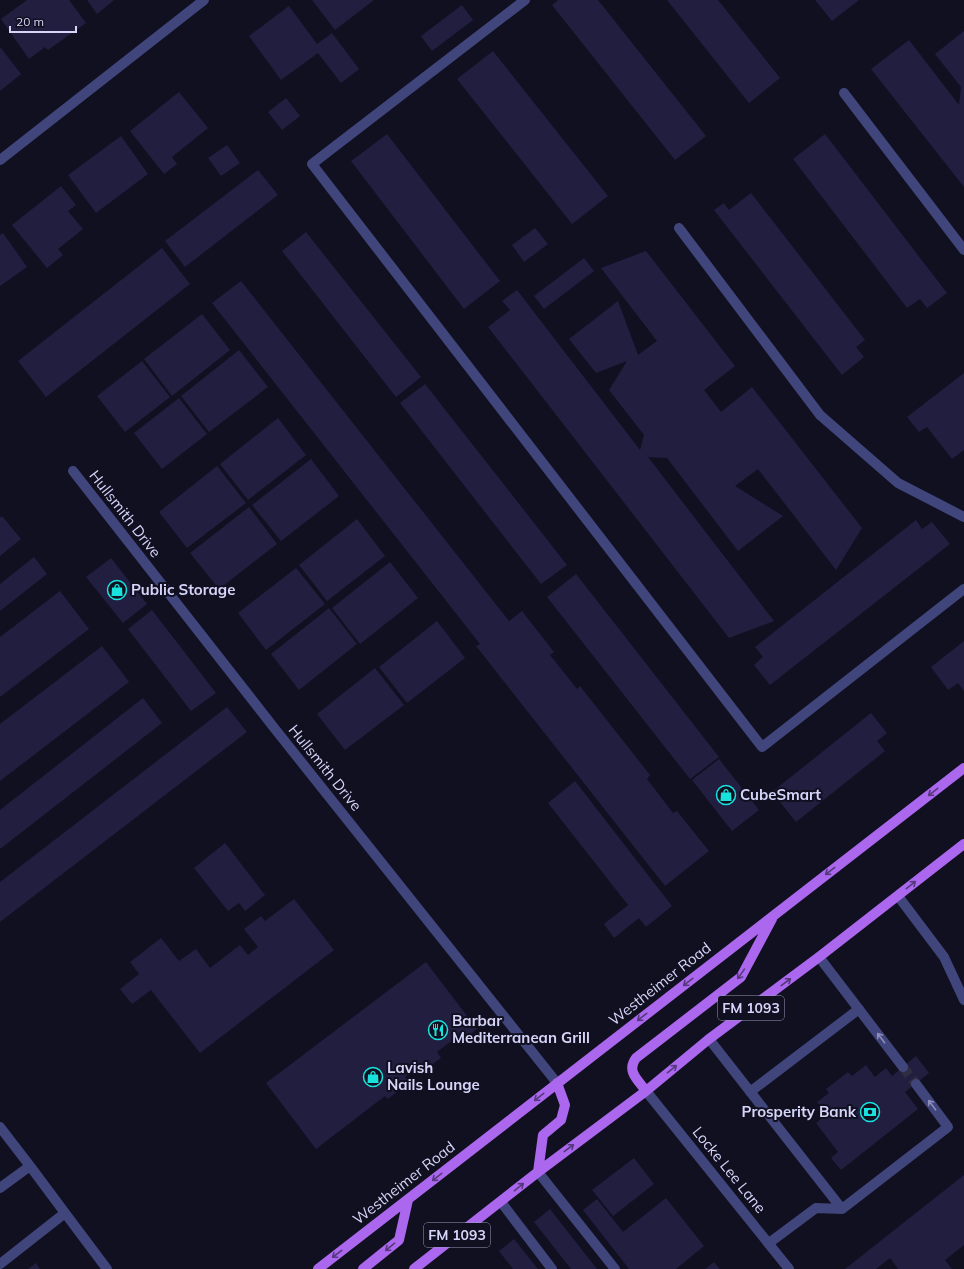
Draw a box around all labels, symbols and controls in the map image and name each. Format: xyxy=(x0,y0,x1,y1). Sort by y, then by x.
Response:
scale bar xyxy=(10,8,76,34)
text: 20 m xyxy=(16,14,44,29)
street label: Hullsmith Drive xyxy=(85,466,165,561)
shop icon: Public Storage xyxy=(106,579,128,601)
place label: Public Storage xyxy=(131,580,235,599)
street label: Hullsmith Drive xyxy=(285,721,366,815)
shop icon: CubeSmart xyxy=(715,784,737,806)
place label: CubeSmart xyxy=(740,785,821,804)
one-way arrow xyxy=(928,787,939,796)
one-way arrow xyxy=(825,867,836,876)
one-way arrow xyxy=(906,881,917,889)
street label: Westheimer Road xyxy=(605,938,715,1029)
one-way arrow xyxy=(737,968,745,979)
one-way arrow xyxy=(781,977,792,986)
one-way arrow xyxy=(682,978,693,986)
road number: FM 1093 xyxy=(718,996,784,1020)
place label: Barbar Mediterranean Grill xyxy=(452,1011,590,1047)
one-way arrow xyxy=(637,1013,648,1022)
restaurant icon: Barbar Mediterranean Grill xyxy=(427,1019,449,1041)
one-way arrow xyxy=(877,1032,885,1043)
place label: Lavish Nails Lounge xyxy=(387,1058,480,1094)
one-way arrow xyxy=(667,1065,678,1074)
shop icon: Lavish Nails Lounge xyxy=(362,1066,384,1088)
one-way arrow xyxy=(534,1092,545,1101)
one-way arrow xyxy=(928,1100,936,1111)
bank icon: Prosperity Bank xyxy=(859,1101,881,1123)
place label: Prosperity Bank xyxy=(742,1102,857,1121)
street label: Locke Lee Lane xyxy=(689,1122,770,1217)
street label: Westheimer Road xyxy=(349,1137,459,1228)
one-way arrow xyxy=(564,1144,575,1153)
one-way arrow xyxy=(431,1172,442,1181)
one-way arrow xyxy=(514,1182,525,1191)
road number: FM 1093 xyxy=(424,1223,490,1247)
one-way arrow xyxy=(385,1243,395,1252)
one-way arrow xyxy=(332,1250,343,1259)

